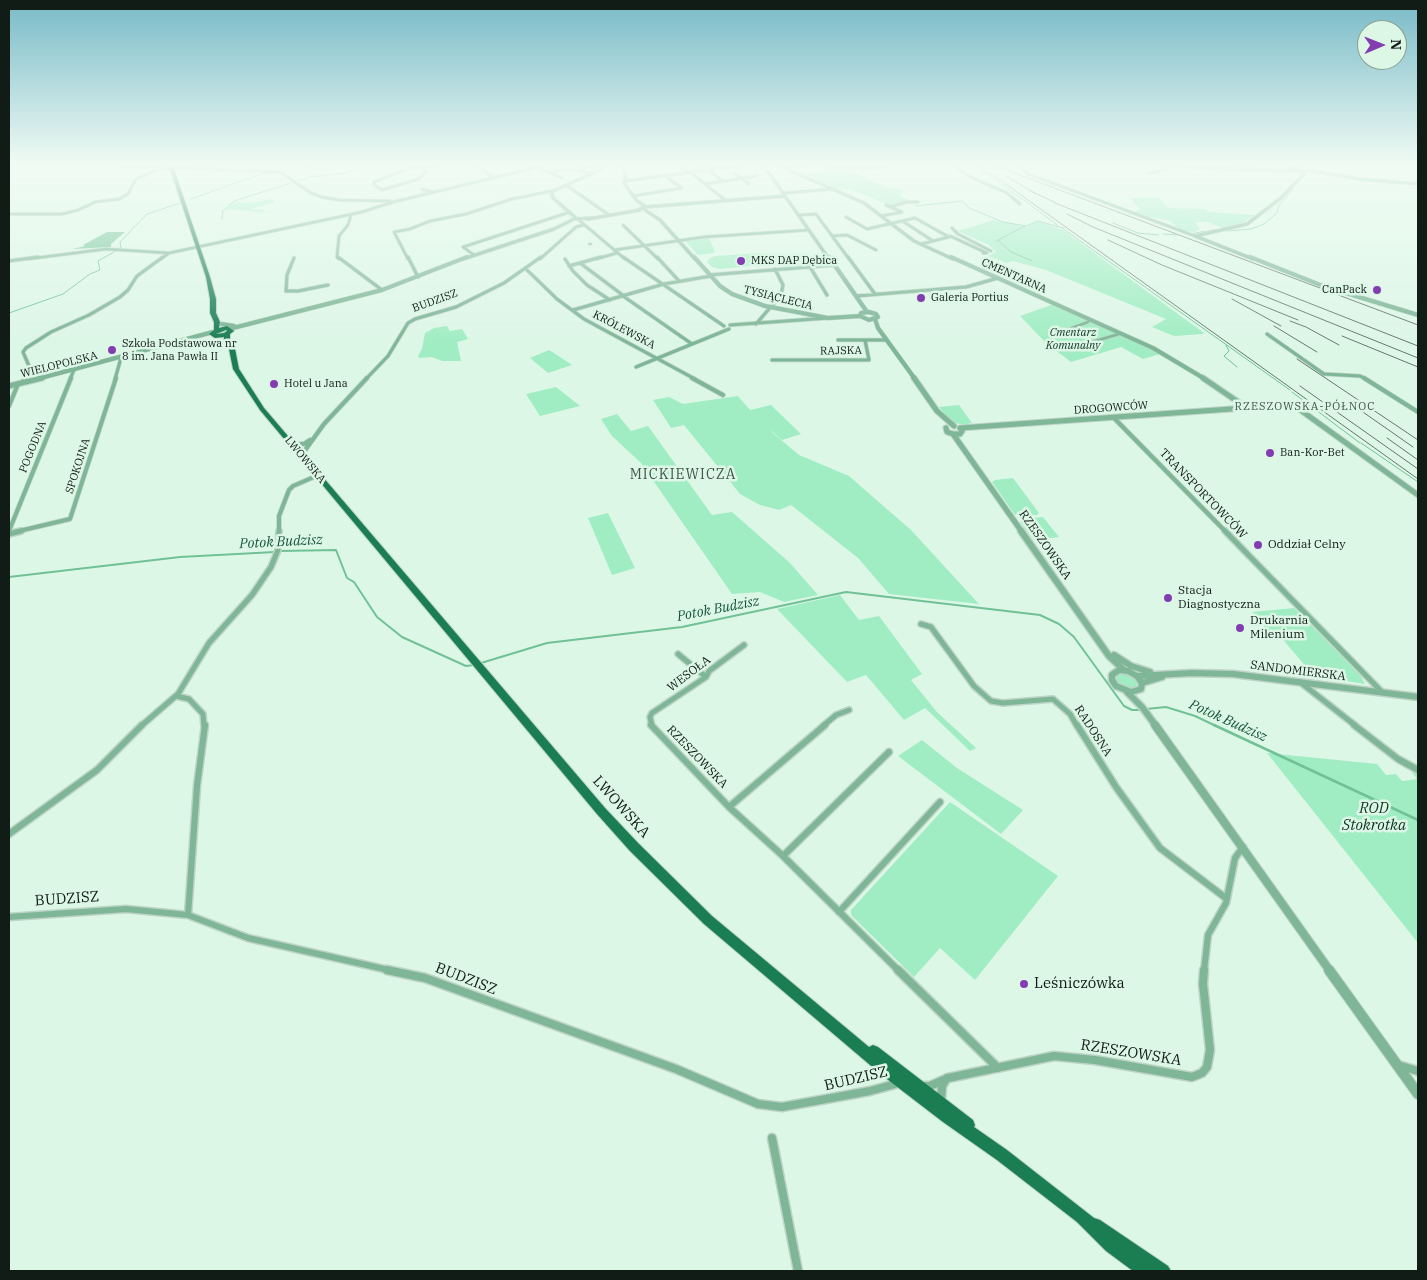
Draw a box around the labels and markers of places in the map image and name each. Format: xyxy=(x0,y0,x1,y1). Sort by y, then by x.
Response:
place label: MKS DAP Dębica xyxy=(751,254,837,268)
marker: MKS DAP Dębica xyxy=(735,255,747,267)
place label: CanPack xyxy=(1322,283,1367,297)
marker: CanPack xyxy=(1371,284,1383,296)
place label: Galeria Portius xyxy=(931,291,1009,305)
marker: Galeria Portius xyxy=(915,292,927,304)
place label: Szkoła Podstawowa nr 8 im. Jana Pawła II xyxy=(122,337,237,363)
marker: Szkoła Podstawowa nr 8 im. Jana Pawła II xyxy=(106,344,118,356)
place label: Hotel u Jana xyxy=(284,377,348,391)
marker: Hotel u Jana xyxy=(268,378,280,390)
place label: Ban-Kor-Bet xyxy=(1280,446,1345,460)
marker: Ban-Kor-Bet xyxy=(1264,447,1276,459)
place label: Oddział Celny xyxy=(1268,538,1346,552)
marker: Oddział Celny xyxy=(1252,539,1264,551)
place label: Stacja Diagnostyczna xyxy=(1178,584,1261,612)
marker: Stacja Diagnostyczna xyxy=(1162,592,1174,604)
place label: Drukarnia Milenium xyxy=(1250,614,1308,642)
marker: Drukarnia Milenium xyxy=(1234,622,1246,634)
place label: Leśniczówka xyxy=(1034,975,1125,993)
marker: Leśniczówka xyxy=(1018,978,1030,990)

